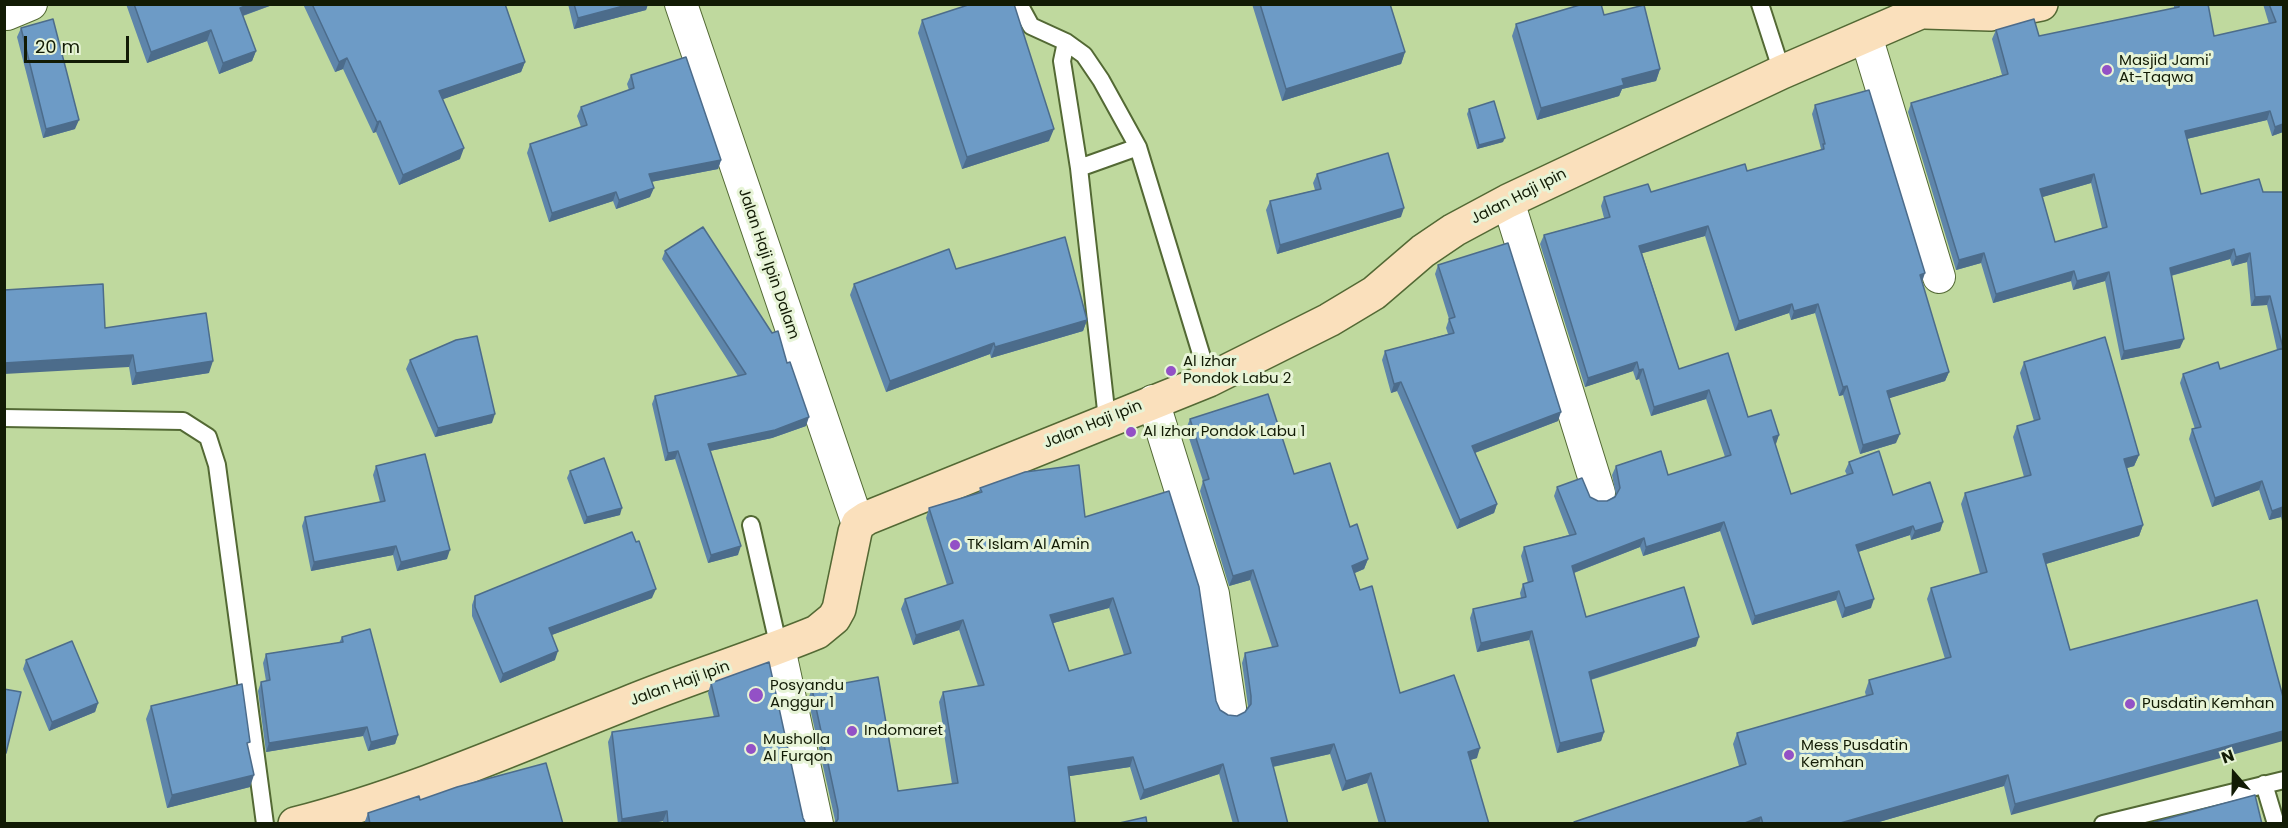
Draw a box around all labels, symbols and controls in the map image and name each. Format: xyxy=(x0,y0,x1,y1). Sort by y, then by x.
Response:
scale bar xyxy=(27,24,132,62)
text: 20 m xyxy=(35,34,80,59)
place label: Masjid Jami' At-Taqwa xyxy=(2119,52,2211,87)
marker: Masjid Jami' At-Taqwa xyxy=(2100,63,2114,77)
street label: Jalan Haji Ipin xyxy=(1468,165,1570,229)
street label: Jalan Haji Ipin Dalam xyxy=(734,186,802,342)
place label: Al Izhar Pondok Labu 2 xyxy=(1183,353,1291,388)
marker: Al Izhar Pondok Labu 2 xyxy=(1164,364,1178,378)
street label: Jalan Haji Ipin xyxy=(1041,397,1145,453)
place label: Al Izhar Pondok Labu 1 xyxy=(1143,423,1305,441)
marker: Al Izhar Pondok Labu 1 xyxy=(1124,425,1138,439)
place label: TK Islam Al Amin xyxy=(967,536,1090,554)
marker: TK Islam Al Amin xyxy=(948,538,962,552)
street label: Jalan Haji Ipin xyxy=(628,658,732,710)
place label: Posyandu Anggur 1 xyxy=(770,677,844,712)
marker: Posyandu Anggur 1 xyxy=(747,686,765,704)
place label: Pusdatin Kemhan xyxy=(2142,695,2274,713)
marker: Pusdatin Kemhan xyxy=(2123,697,2137,711)
place label: Indomaret xyxy=(864,722,943,740)
marker: Indomaret xyxy=(845,724,859,738)
place label: Musholla Al Furqon xyxy=(763,731,833,766)
place label: Mess Pusdatin Kemhan xyxy=(1801,737,1908,772)
marker: Musholla Al Furqon xyxy=(744,742,758,756)
north arrow xyxy=(2204,744,2264,804)
text: N xyxy=(2218,744,2237,769)
marker: Mess Pusdatin Kemhan xyxy=(1782,748,1796,762)

